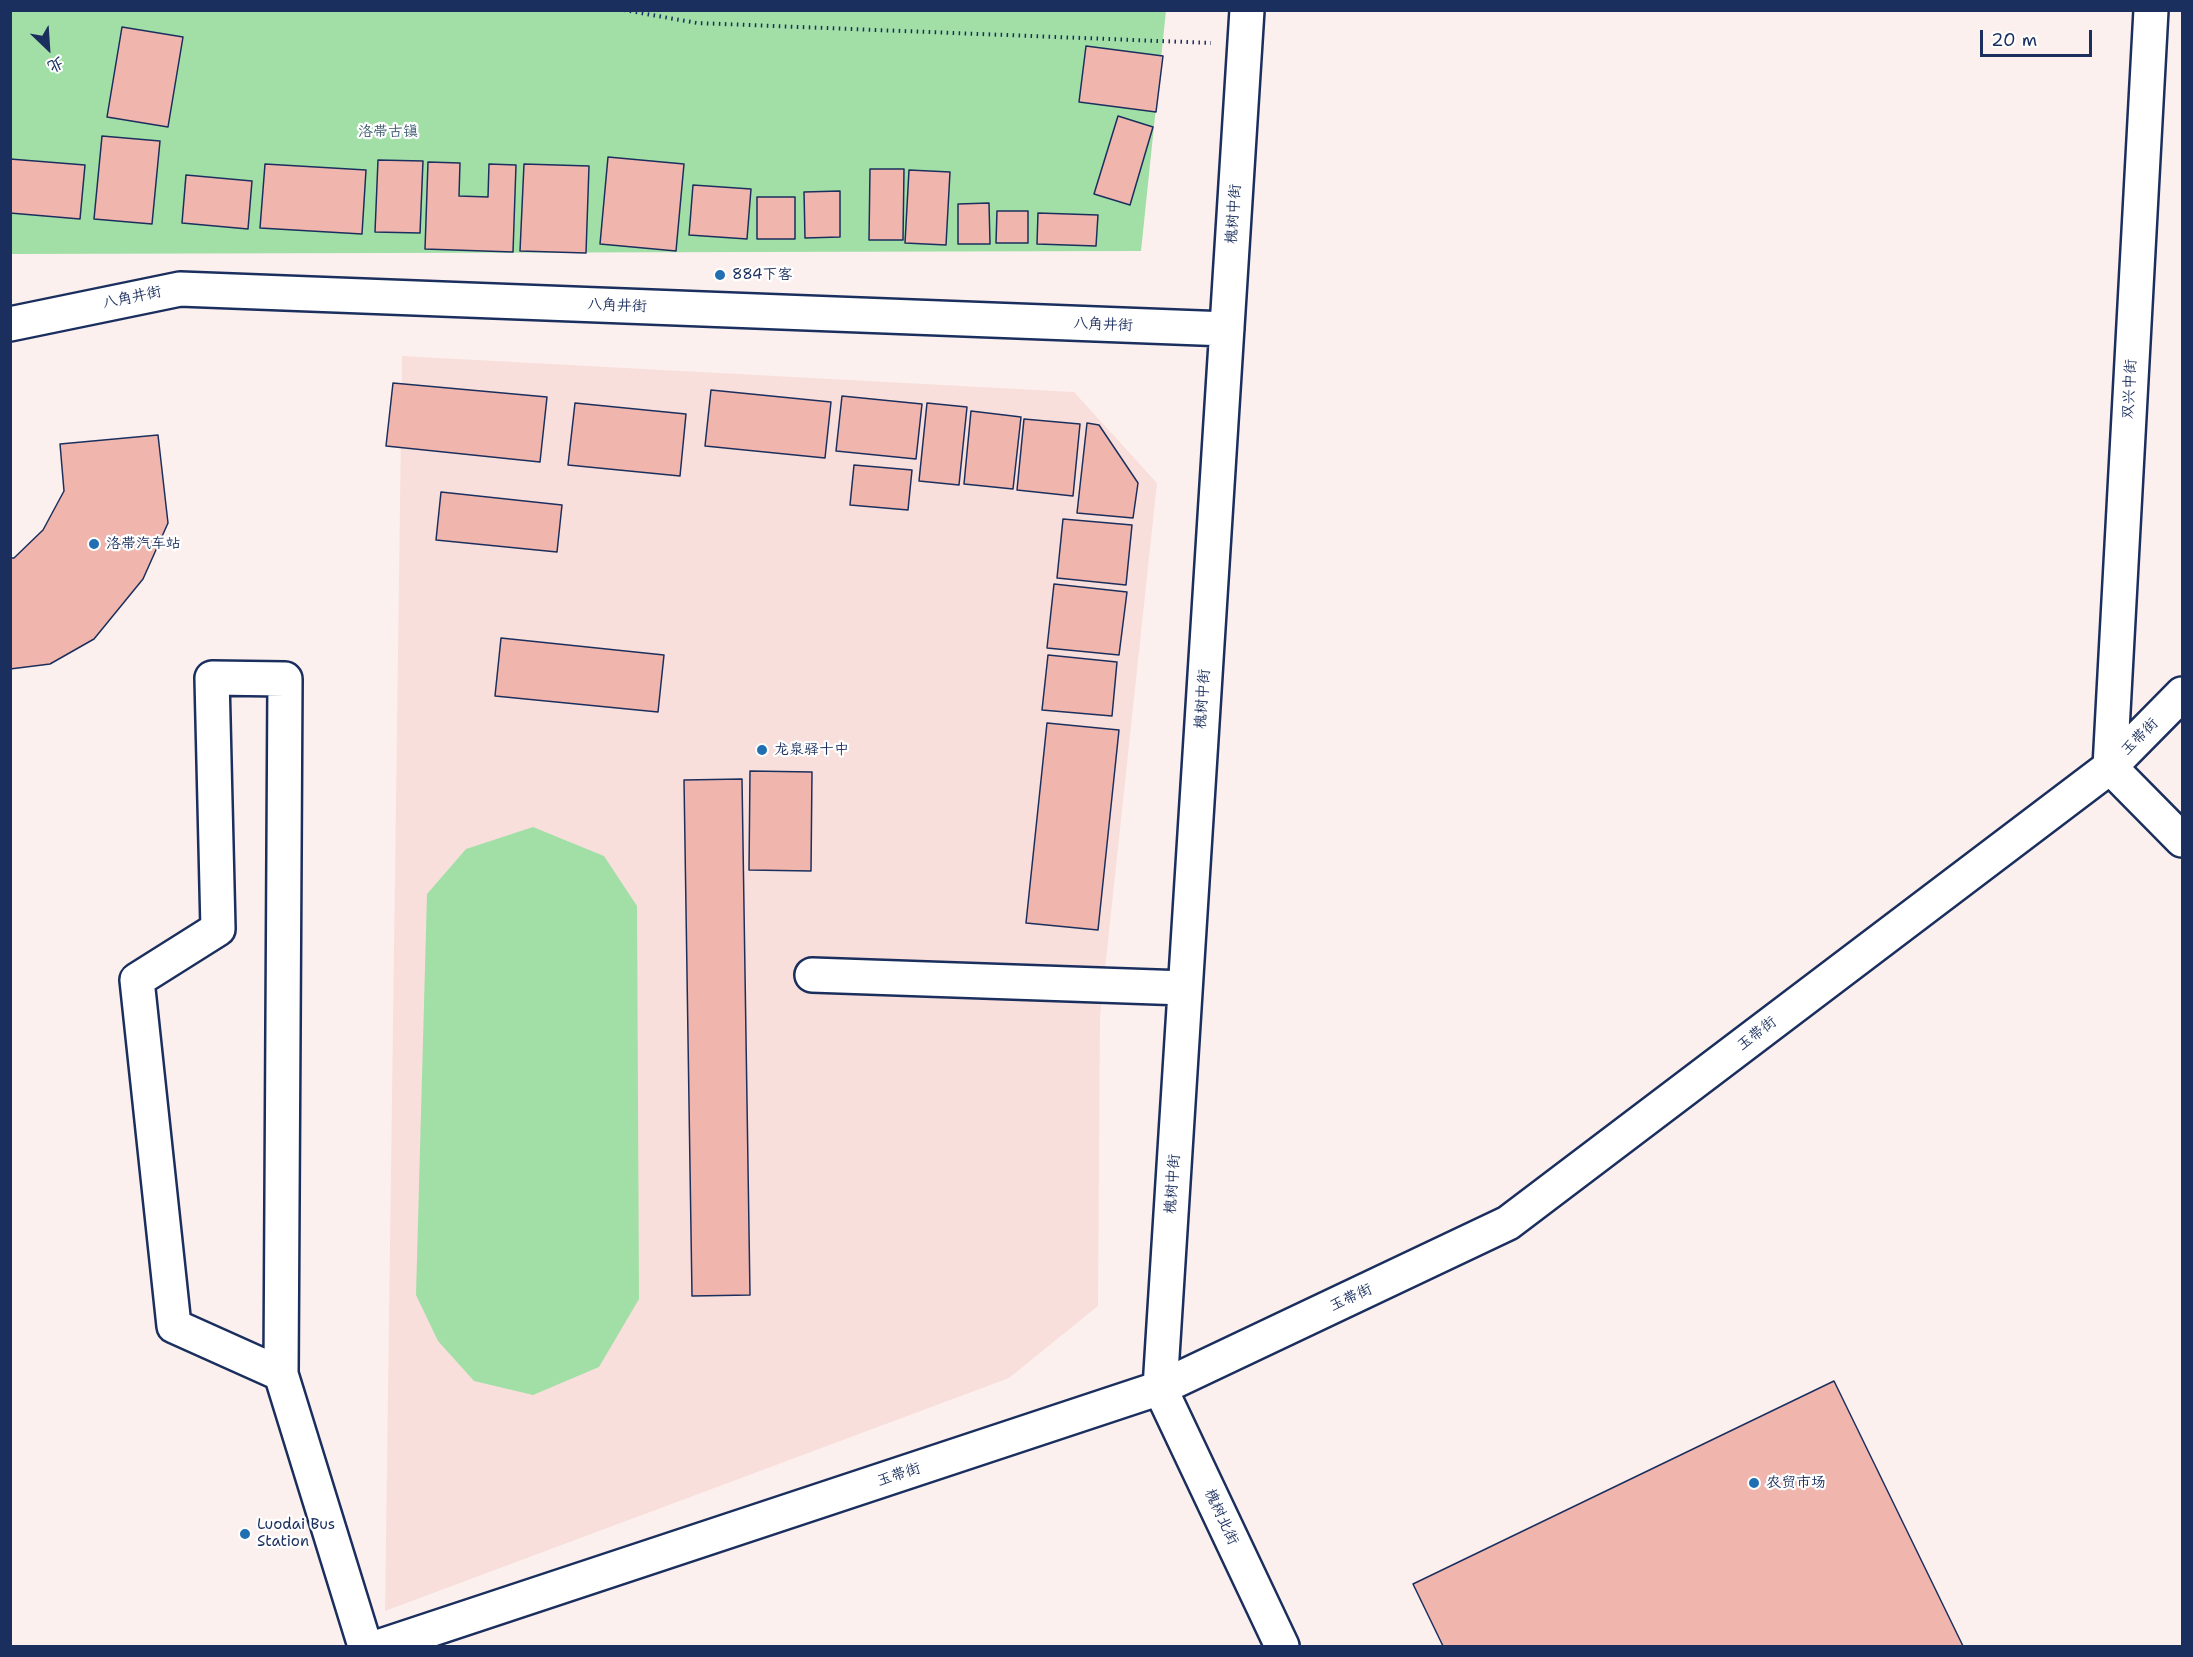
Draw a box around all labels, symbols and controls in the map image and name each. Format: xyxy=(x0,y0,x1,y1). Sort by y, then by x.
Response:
north arrow xyxy=(18,18,78,78)
scale bar xyxy=(1983,18,2096,56)
text: 20 m xyxy=(1991,28,2037,52)
text: 北 xyxy=(44,52,68,78)
park label: 洛带古镇 xyxy=(358,123,418,141)
street label: 槐树中街 xyxy=(1223,183,1245,245)
place label: 884下客 xyxy=(732,266,793,284)
marker: 884下客 xyxy=(713,268,727,282)
street label: 八角井街 xyxy=(101,283,163,313)
street label: 八角井街 xyxy=(587,296,647,316)
street label: 八角井街 xyxy=(1073,315,1133,335)
street label: 双兴中街 xyxy=(2119,359,2141,419)
place label: 洛带汽车站 xyxy=(106,535,181,553)
marker: 洛带汽车站 xyxy=(87,537,101,551)
street label: 槐树中街 xyxy=(1192,668,1214,730)
street label: 玉带街 xyxy=(2118,715,2162,759)
place label: 龙泉驿十中 xyxy=(774,741,849,759)
marker: 龙泉驿十中 xyxy=(755,743,769,757)
street label: 玉带街 xyxy=(1734,1013,1780,1055)
street label: 槐树中街 xyxy=(1162,1153,1184,1215)
street label: 玉带街 xyxy=(1327,1280,1375,1316)
street label: 玉带街 xyxy=(875,1459,923,1491)
place label: 农贸市场 xyxy=(1766,1474,1826,1492)
marker: 农贸市场 xyxy=(1747,1476,1761,1490)
street label: 槐树北街 xyxy=(1200,1486,1242,1548)
place label: Luodai Bus Station xyxy=(257,1516,335,1551)
marker: Luodai Bus Station xyxy=(238,1527,252,1541)

